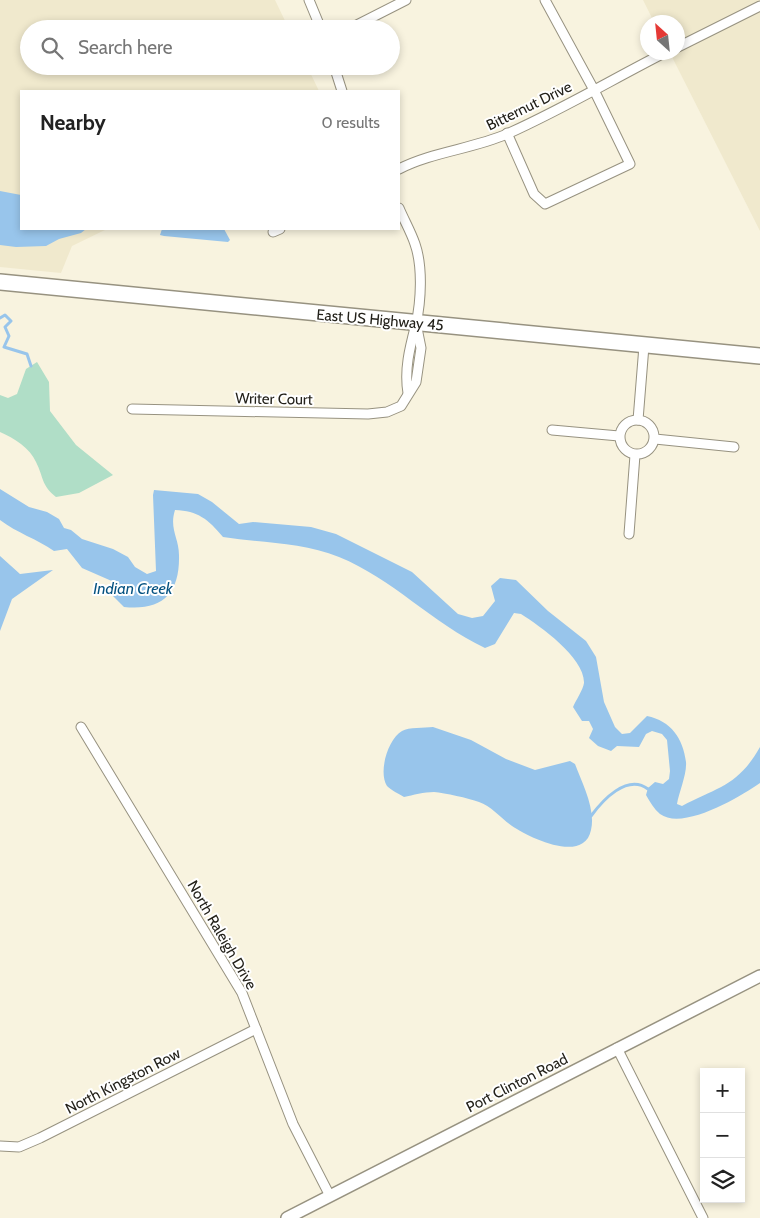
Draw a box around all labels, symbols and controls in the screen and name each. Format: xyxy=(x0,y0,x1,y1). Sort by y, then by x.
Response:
north arrow xyxy=(640,15,685,60)
search box xyxy=(20,20,400,75)
icon: search xyxy=(38,34,66,62)
text: Search here xyxy=(78,36,172,59)
street label: Bitternut Drive xyxy=(483,77,575,134)
text: Nearby xyxy=(40,110,106,135)
text: 0 results xyxy=(321,113,380,132)
street label: East US Highway 45 xyxy=(316,305,444,335)
street label: Writer Court xyxy=(235,389,313,409)
water label: Indian Creek xyxy=(93,579,174,598)
street label: North Raleigh Drive xyxy=(183,877,261,993)
street label: North Kingston Row xyxy=(62,1044,184,1118)
street label: Port Clinton Road xyxy=(463,1050,571,1116)
map controls xyxy=(700,1068,745,1203)
button: + xyxy=(700,1068,745,1113)
button: − xyxy=(700,1113,745,1158)
button: layers xyxy=(700,1158,745,1203)

